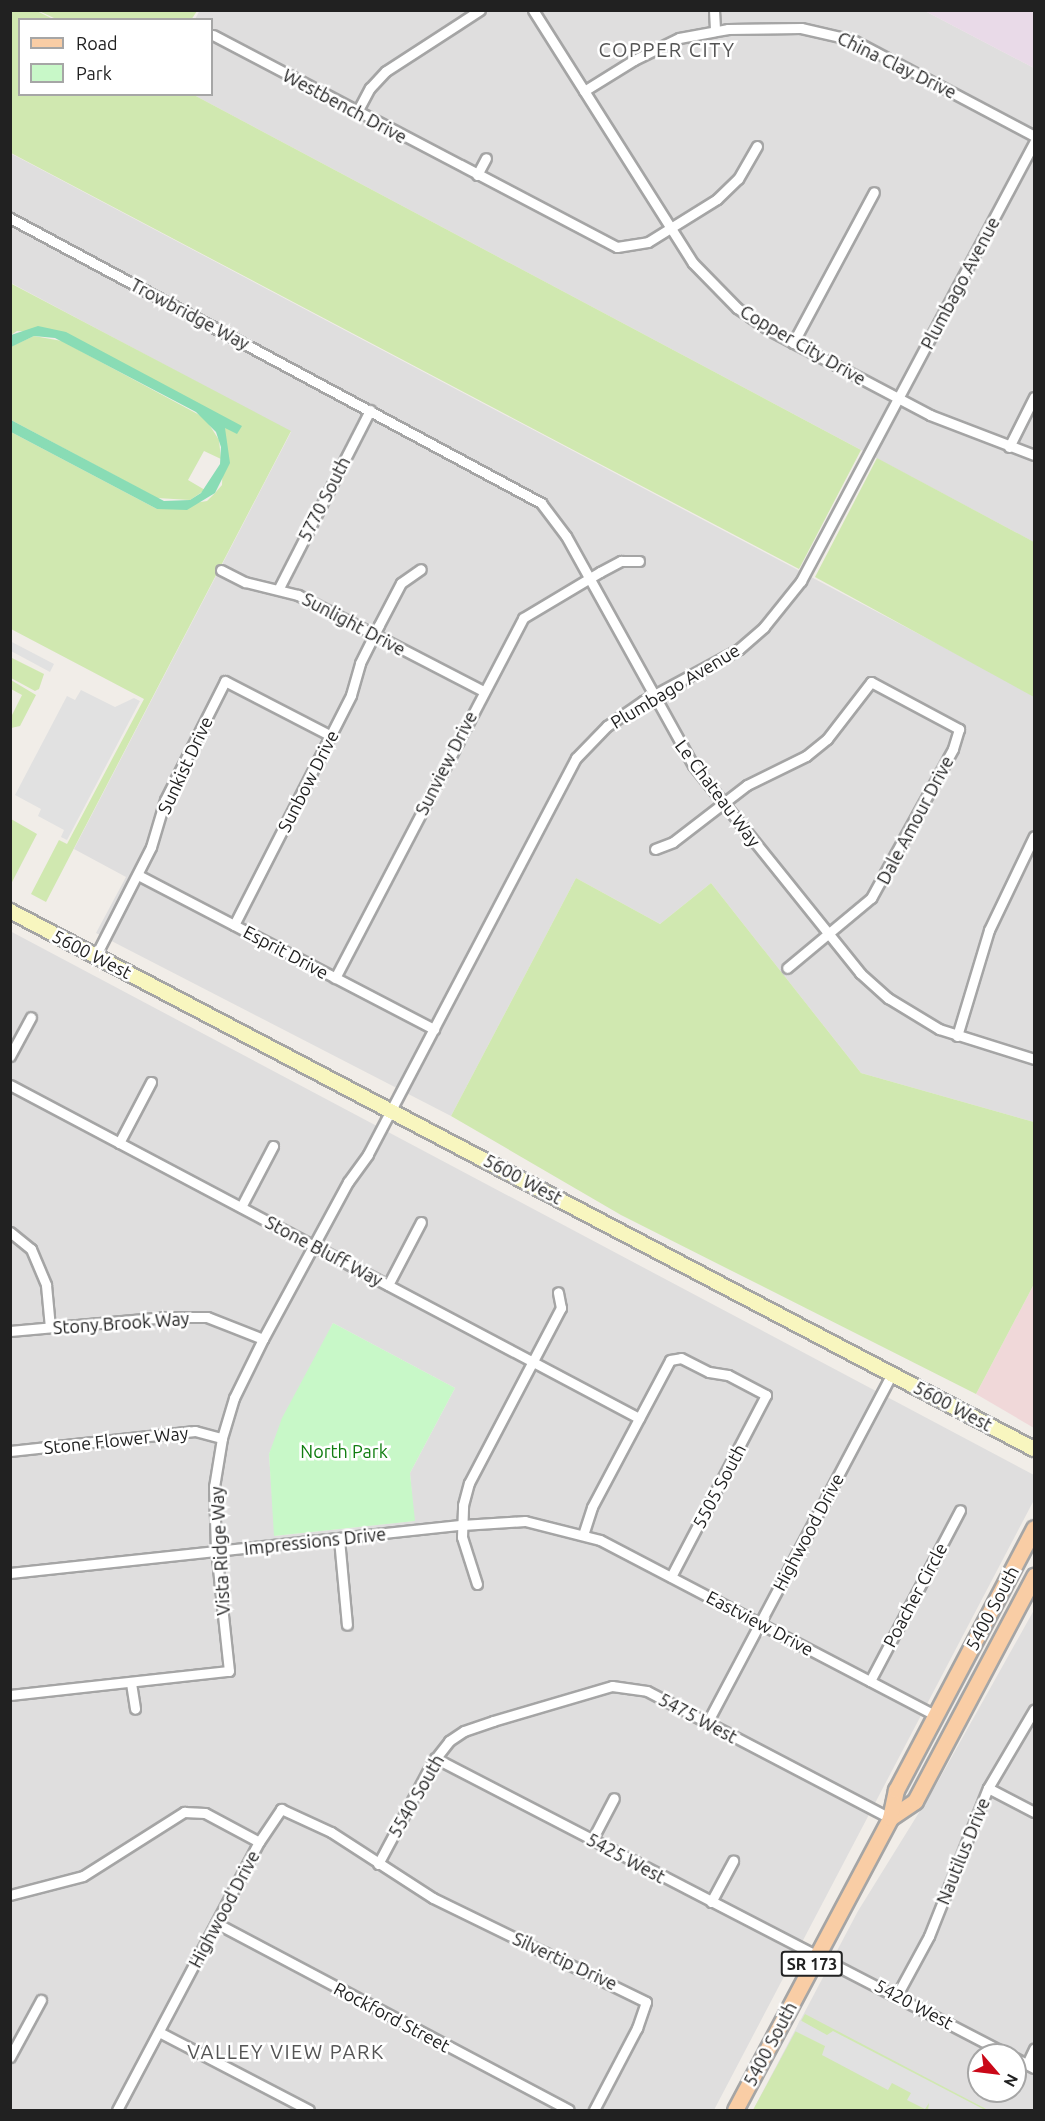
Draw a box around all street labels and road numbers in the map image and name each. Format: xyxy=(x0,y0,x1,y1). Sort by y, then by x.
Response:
street label: China Clay Drive xyxy=(834,27,960,103)
street label: Westbench Drive xyxy=(279,64,411,148)
street label: Plumbago Avenue xyxy=(916,213,1004,353)
street label: Trowbridge Way xyxy=(127,274,253,354)
street label: Copper City Drive xyxy=(736,300,870,390)
street label: 5770 South xyxy=(293,453,355,545)
street label: Sunlight Drive xyxy=(299,588,409,660)
street label: Plumbago Avenue xyxy=(607,639,743,733)
street label: Sunview Drive xyxy=(411,707,481,819)
street label: Sunkist Drive xyxy=(153,713,217,817)
street label: Sunbow Drive xyxy=(273,726,343,836)
street label: Le Chateau Way xyxy=(671,735,765,851)
street label: Dale Amour Drive xyxy=(872,752,958,888)
street label: Esprit Drive xyxy=(240,921,332,983)
street label: 5600 West xyxy=(49,925,135,983)
street label: 5600 West xyxy=(480,1149,566,1209)
street label: Stone Bluff Way xyxy=(262,1211,386,1291)
street label: Stony Brook Way xyxy=(52,1307,190,1339)
street label: 5600 West xyxy=(910,1376,996,1436)
street label: Stone Flower Way xyxy=(43,1422,189,1458)
street label: 5505 South xyxy=(688,1440,750,1532)
street label: Highwood Drive xyxy=(768,1470,848,1594)
street label: Vista Ridge Way xyxy=(206,1486,234,1616)
street label: Impressions Drive xyxy=(243,1523,387,1559)
street label: Poacher Circle xyxy=(878,1539,952,1651)
street label: 5400 South xyxy=(961,1562,1023,1654)
street label: Eastview Drive xyxy=(703,1586,817,1660)
street label: 5475 West xyxy=(655,1688,741,1748)
street label: 5540 South xyxy=(384,1751,448,1841)
street label: Nautilus Drive xyxy=(932,1794,994,1908)
street label: 5425 West xyxy=(583,1828,669,1888)
street label: Highwood Drive xyxy=(184,1847,264,1971)
street label: Silvertip Drive xyxy=(509,1927,621,1995)
road number: SR 173 xyxy=(780,1951,844,1977)
street label: 5420 West xyxy=(871,1974,957,2034)
street label: Rockford Street xyxy=(330,1977,454,2057)
street label: 5400 South xyxy=(739,1998,801,2090)

